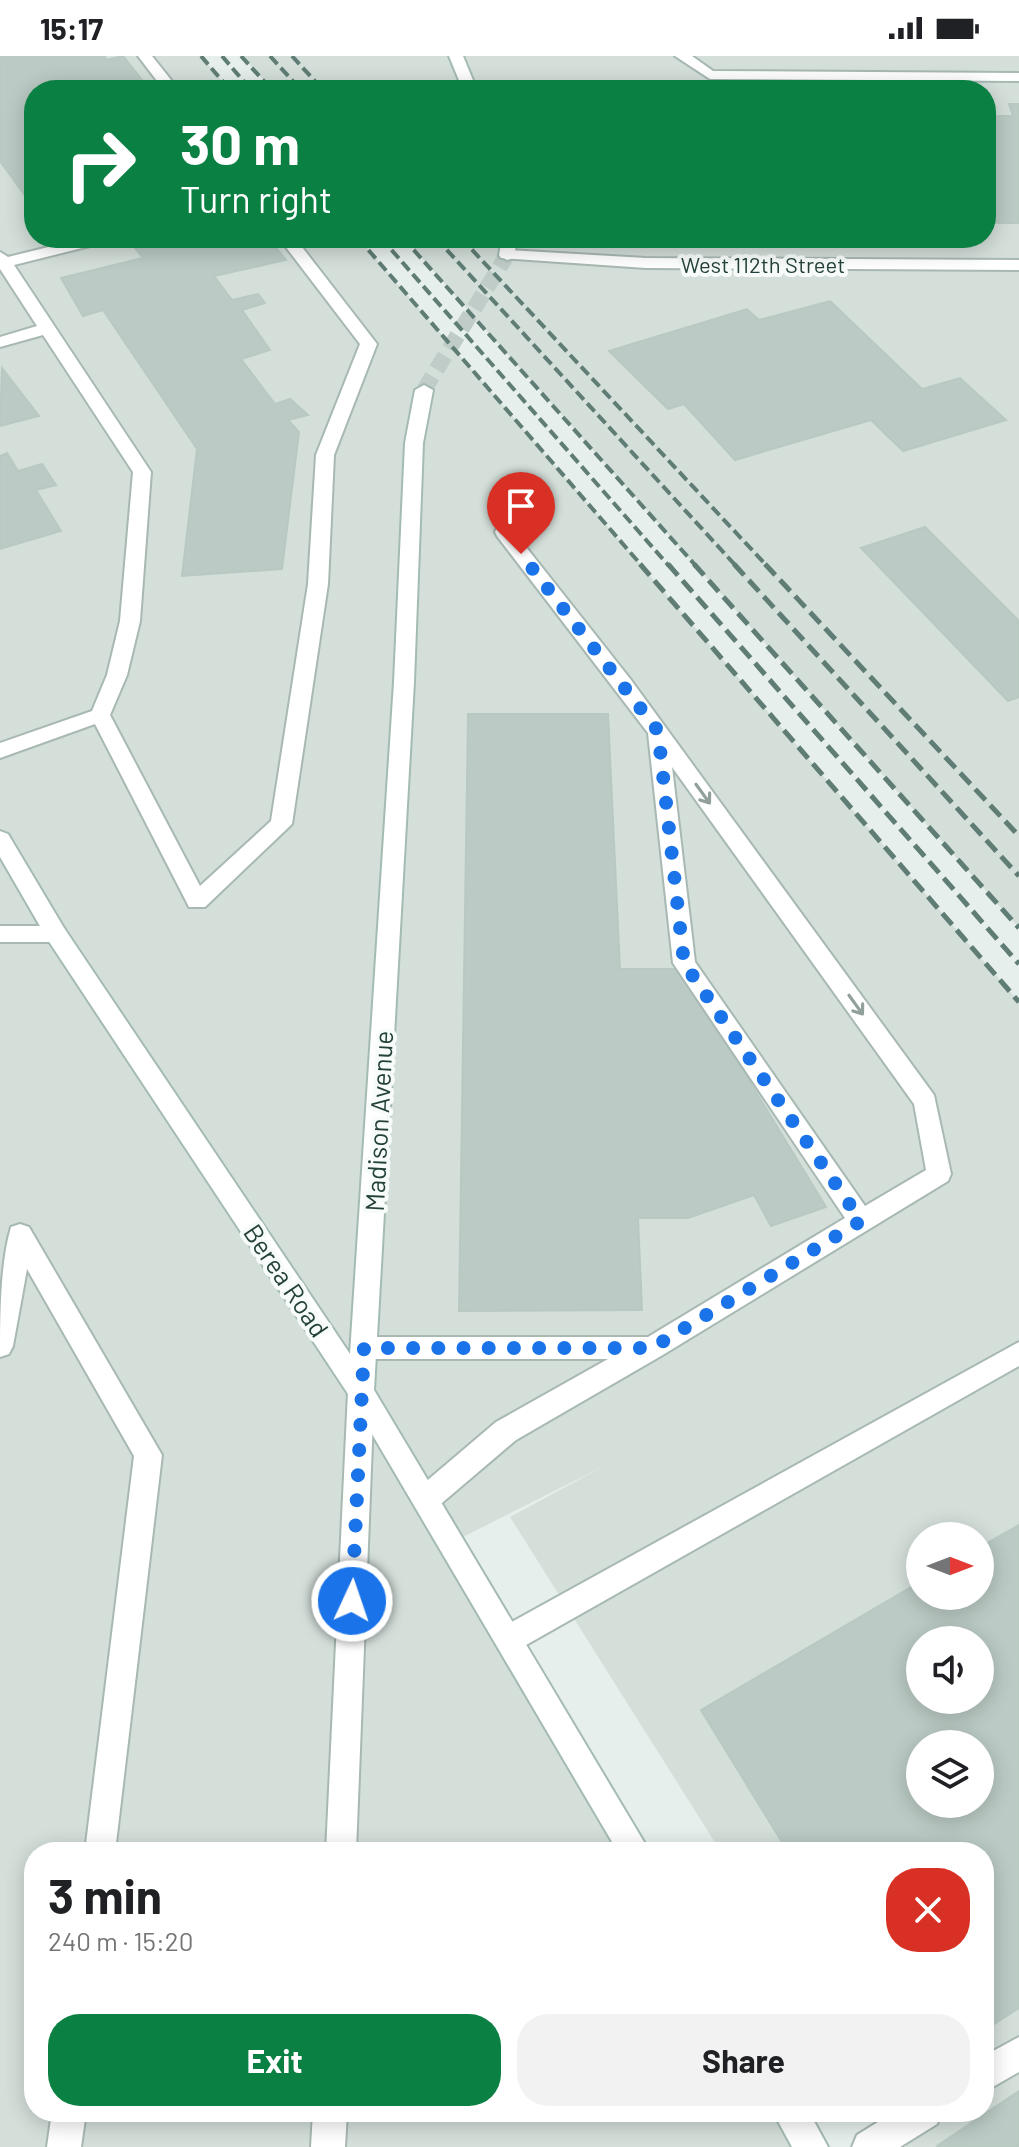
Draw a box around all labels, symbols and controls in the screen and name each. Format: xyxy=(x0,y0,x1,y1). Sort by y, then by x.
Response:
text: 15:17 xyxy=(40,10,103,46)
text: 30 m xyxy=(180,109,300,176)
icon: right xyxy=(48,112,152,216)
text: Turn right xyxy=(180,177,332,220)
street label: West 112th Street xyxy=(681,251,845,277)
pin xyxy=(487,472,555,554)
icon: arrive xyxy=(499,484,543,528)
one-way arrow xyxy=(695,783,712,804)
one-way arrow xyxy=(848,993,864,1015)
street label: Madison Avenue xyxy=(358,1030,398,1212)
street label: Berea Road xyxy=(238,1218,336,1342)
north arrow xyxy=(906,1522,994,1610)
map controls xyxy=(906,1522,994,1818)
position arrow xyxy=(310,1559,394,1643)
button: sound xyxy=(906,1626,994,1714)
button: layers xyxy=(906,1730,994,1818)
text: 3 min xyxy=(48,1866,162,1924)
button: close xyxy=(886,1868,970,1952)
text: 240 m · 15:20 xyxy=(48,1925,193,1956)
button: Exit xyxy=(48,2014,501,2106)
button: Share xyxy=(517,2014,970,2106)

